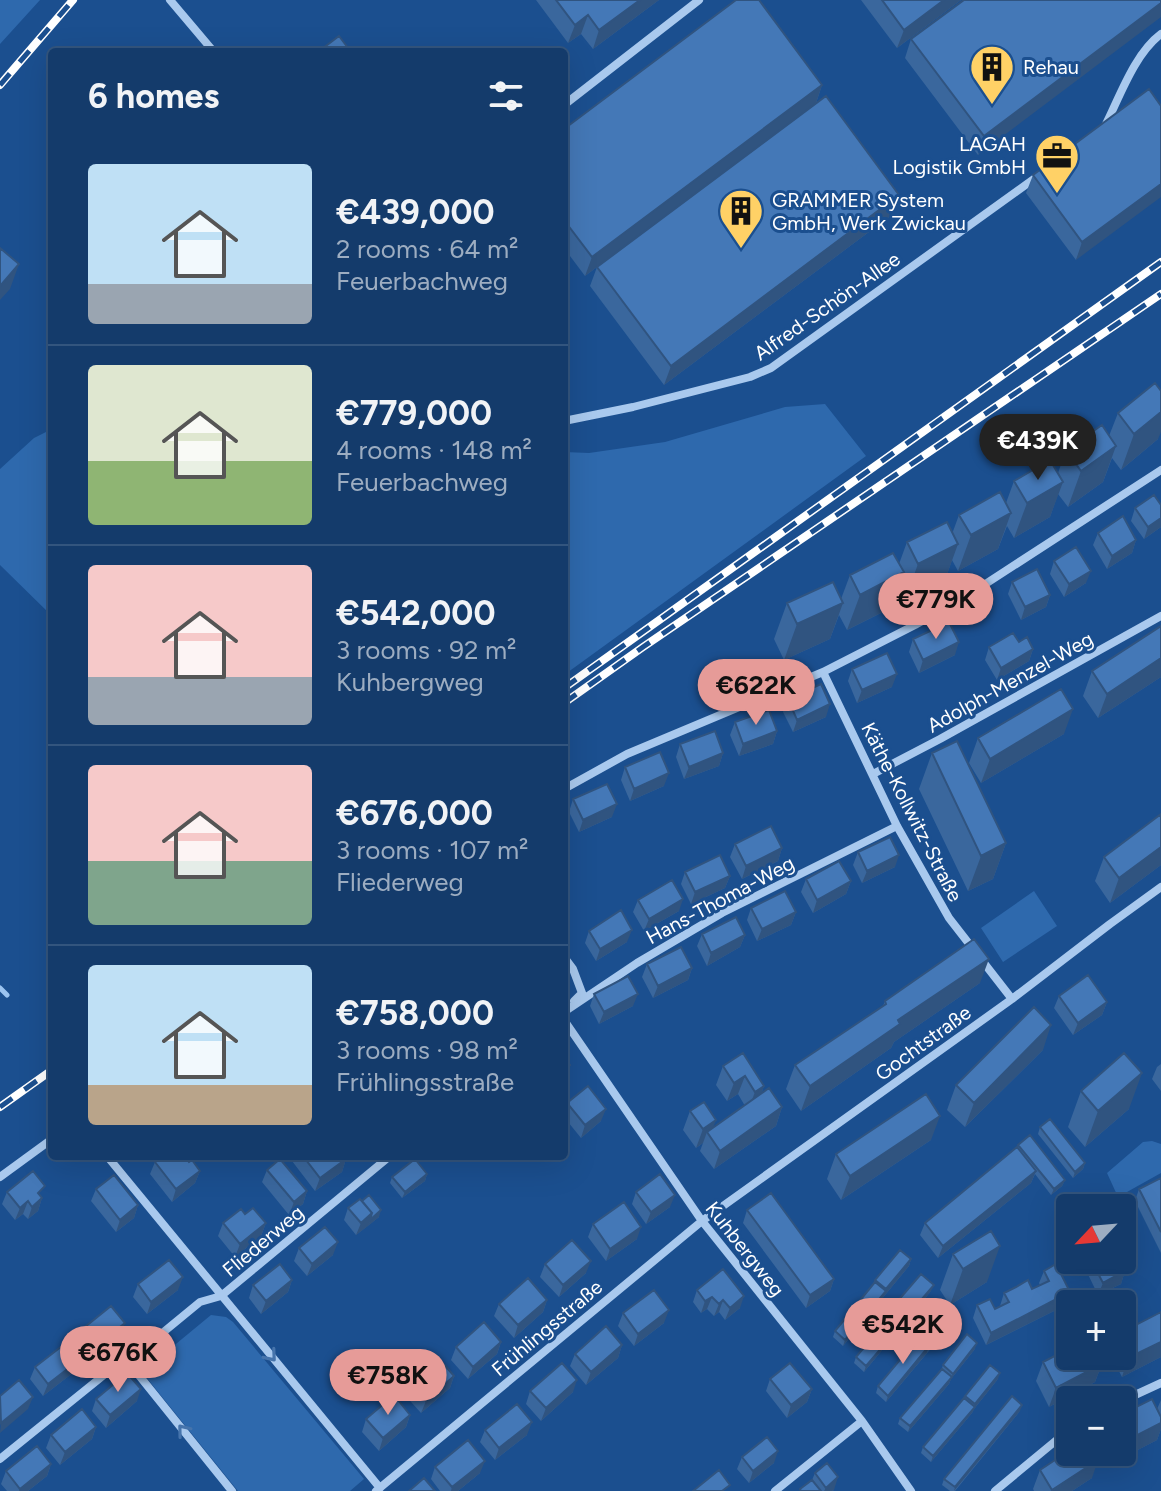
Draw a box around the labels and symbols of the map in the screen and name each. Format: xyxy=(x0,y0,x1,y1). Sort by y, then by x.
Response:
building icon: Rehau xyxy=(968,43,1016,106)
place label: Rehau xyxy=(1023,55,1079,79)
place label: LAGAH Logistik GmbH xyxy=(893,132,1026,179)
office icon: LAGAH Logistik GmbH xyxy=(1033,132,1081,195)
building icon: GRAMMER System GmbH, Werk Zwickau xyxy=(717,187,765,250)
place label: GRAMMER System GmbH, Werk Zwickau xyxy=(772,188,966,235)
street label: Alfred-Schön-Allee xyxy=(749,247,905,365)
pin: €439K xyxy=(982,414,1094,482)
pin: €779K xyxy=(880,573,992,641)
street label: Adolph-Menzel-Weg xyxy=(923,626,1097,738)
pin: €622K xyxy=(700,659,812,727)
street label: Käthe-Kollwitz-Straße xyxy=(856,718,968,906)
street label: Hans-Thoma-Weg xyxy=(642,851,798,949)
street label: Gochtstraße xyxy=(870,1000,976,1086)
north arrow xyxy=(1056,1194,1136,1274)
street label: Kuhbergweg xyxy=(701,1197,789,1301)
street label: Fliederweg xyxy=(218,1200,308,1282)
street label: Frühlingsstraße xyxy=(487,1275,607,1381)
pin: €542K xyxy=(847,1298,959,1366)
pin: €676K xyxy=(62,1326,174,1394)
one-way arrow xyxy=(261,1347,276,1362)
pin: €758K xyxy=(332,1349,444,1417)
one-way arrow xyxy=(178,1425,193,1439)

